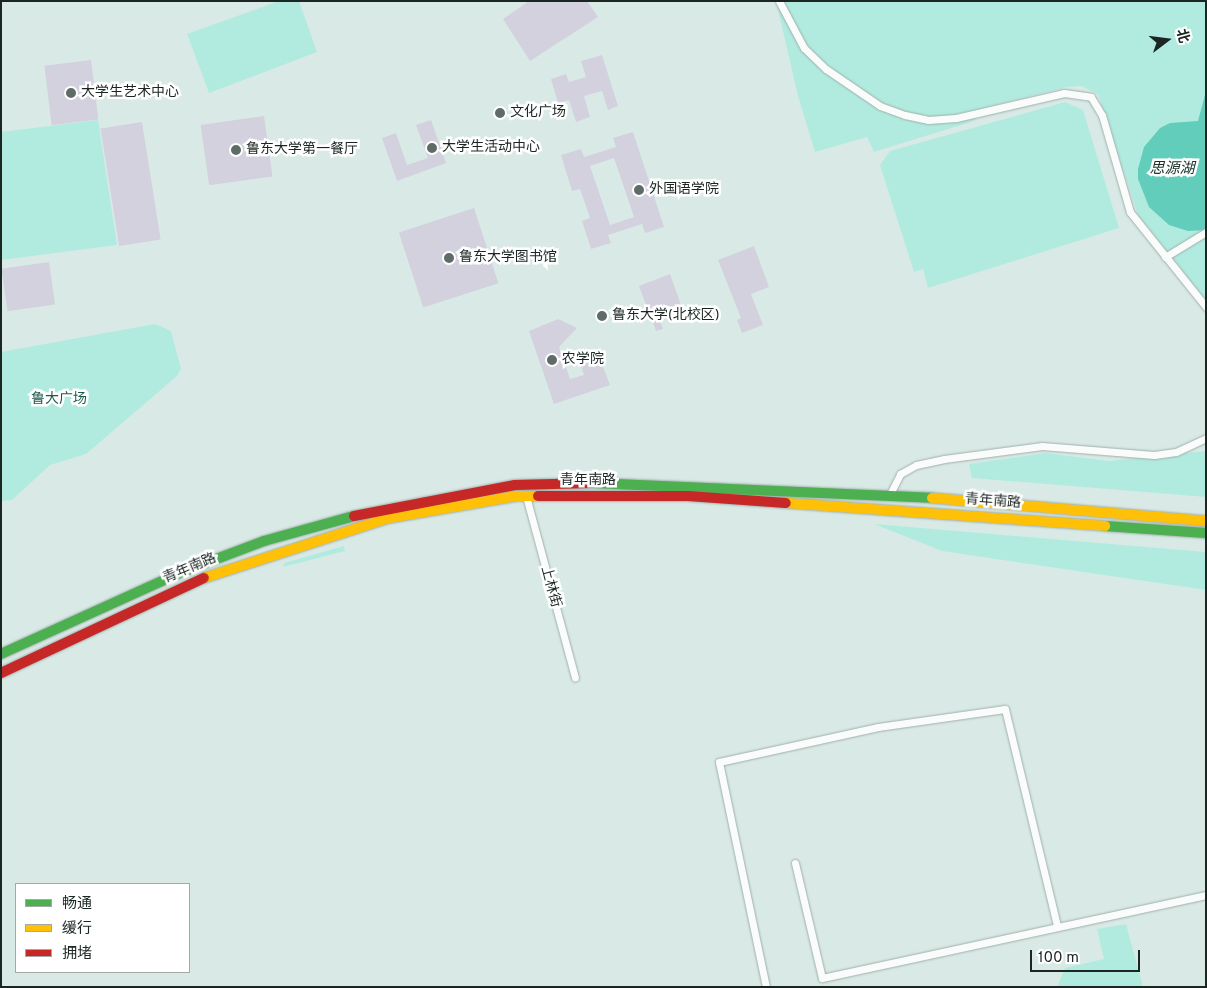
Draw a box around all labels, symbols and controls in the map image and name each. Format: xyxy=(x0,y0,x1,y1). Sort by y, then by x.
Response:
north arrow xyxy=(1142,15,1192,65)
text: 北 xyxy=(1172,27,1192,45)
place label: 大学生艺术中心 xyxy=(81,85,179,101)
marker: 大学生艺术中心 xyxy=(65,87,77,99)
place label: 文化广场 xyxy=(510,105,566,121)
marker: 文化广场 xyxy=(494,107,506,119)
place label: 大学生活动中心 xyxy=(442,140,540,156)
place label: 鲁东大学第一餐厅 xyxy=(246,142,358,158)
marker: 大学生活动中心 xyxy=(426,142,438,154)
marker: 鲁东大学第一餐厅 xyxy=(230,144,242,156)
water label: 思源湖 xyxy=(1150,161,1194,179)
place label: 外国语学院 xyxy=(649,182,719,198)
marker: 外国语学院 xyxy=(633,184,645,196)
place label: 鲁东大学图书馆 xyxy=(459,250,557,266)
marker: 鲁东大学图书馆 xyxy=(443,252,455,264)
place label: 鲁东大学(北校区) xyxy=(612,308,720,324)
marker: 鲁东大学(北校区) xyxy=(596,310,608,322)
place label: 农学院 xyxy=(562,352,604,368)
marker: 农学院 xyxy=(546,354,558,366)
park label: 鲁大广场 xyxy=(31,392,87,408)
street label: 青年南路 xyxy=(560,473,616,489)
street label: 青年南路 xyxy=(964,492,1022,512)
street label: 青年南路 xyxy=(161,550,219,588)
street label: 上林街 xyxy=(536,565,564,609)
legend xyxy=(15,883,190,973)
text: 畅通 xyxy=(62,895,92,914)
text: 缓行 xyxy=(62,920,92,939)
scale bar xyxy=(1032,940,1142,972)
text: 拥堵 xyxy=(62,945,92,964)
text: 100 m xyxy=(1038,949,1079,968)

